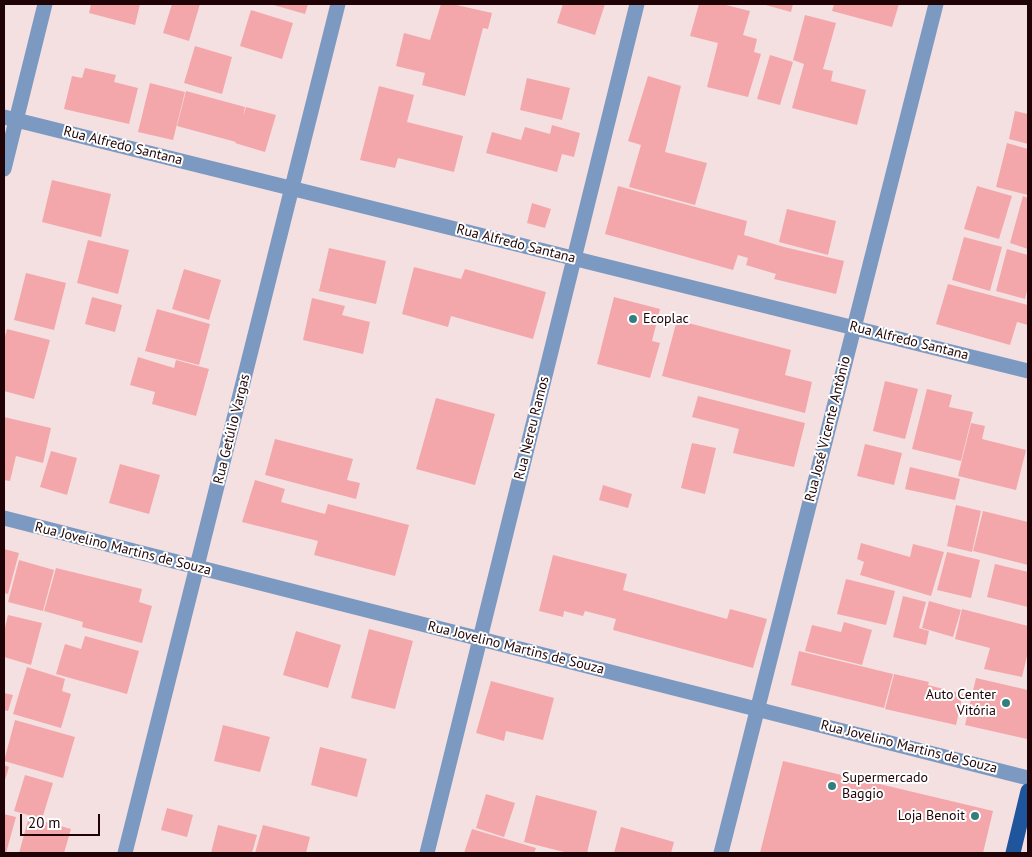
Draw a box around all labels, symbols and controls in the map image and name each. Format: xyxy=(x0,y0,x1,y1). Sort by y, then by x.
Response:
street label: Rua Alfredo Santana xyxy=(62,123,184,169)
street label: Rua Alfredo Santana xyxy=(455,221,577,267)
place label: Ecoplac xyxy=(643,311,689,327)
marker: Ecoplac xyxy=(627,313,639,325)
street label: Rua Alfredo Santana xyxy=(848,318,970,364)
street label: Rua José Vicente Antônio xyxy=(802,354,854,504)
street label: Rua Getúlio Vargas xyxy=(210,372,254,486)
street label: Rua Nereu Ramos xyxy=(511,375,553,481)
street label: Rua Jovelino Martins de Souza xyxy=(33,519,213,579)
street label: Rua Jovelino Martins de Souza xyxy=(426,618,606,678)
place label: Auto Center Vitória xyxy=(926,687,996,720)
marker: Auto Center Vitória xyxy=(1000,697,1012,709)
street label: Rua Jovelino Martins de Souza xyxy=(819,717,999,777)
place label: Supermercado Baggio xyxy=(842,770,928,802)
marker: Supermercado Baggio xyxy=(826,780,838,792)
scale bar xyxy=(22,804,102,836)
place label: Loja Benoit xyxy=(898,808,965,824)
marker: Loja Benoit xyxy=(969,810,981,822)
text: 20 m xyxy=(28,813,61,832)

